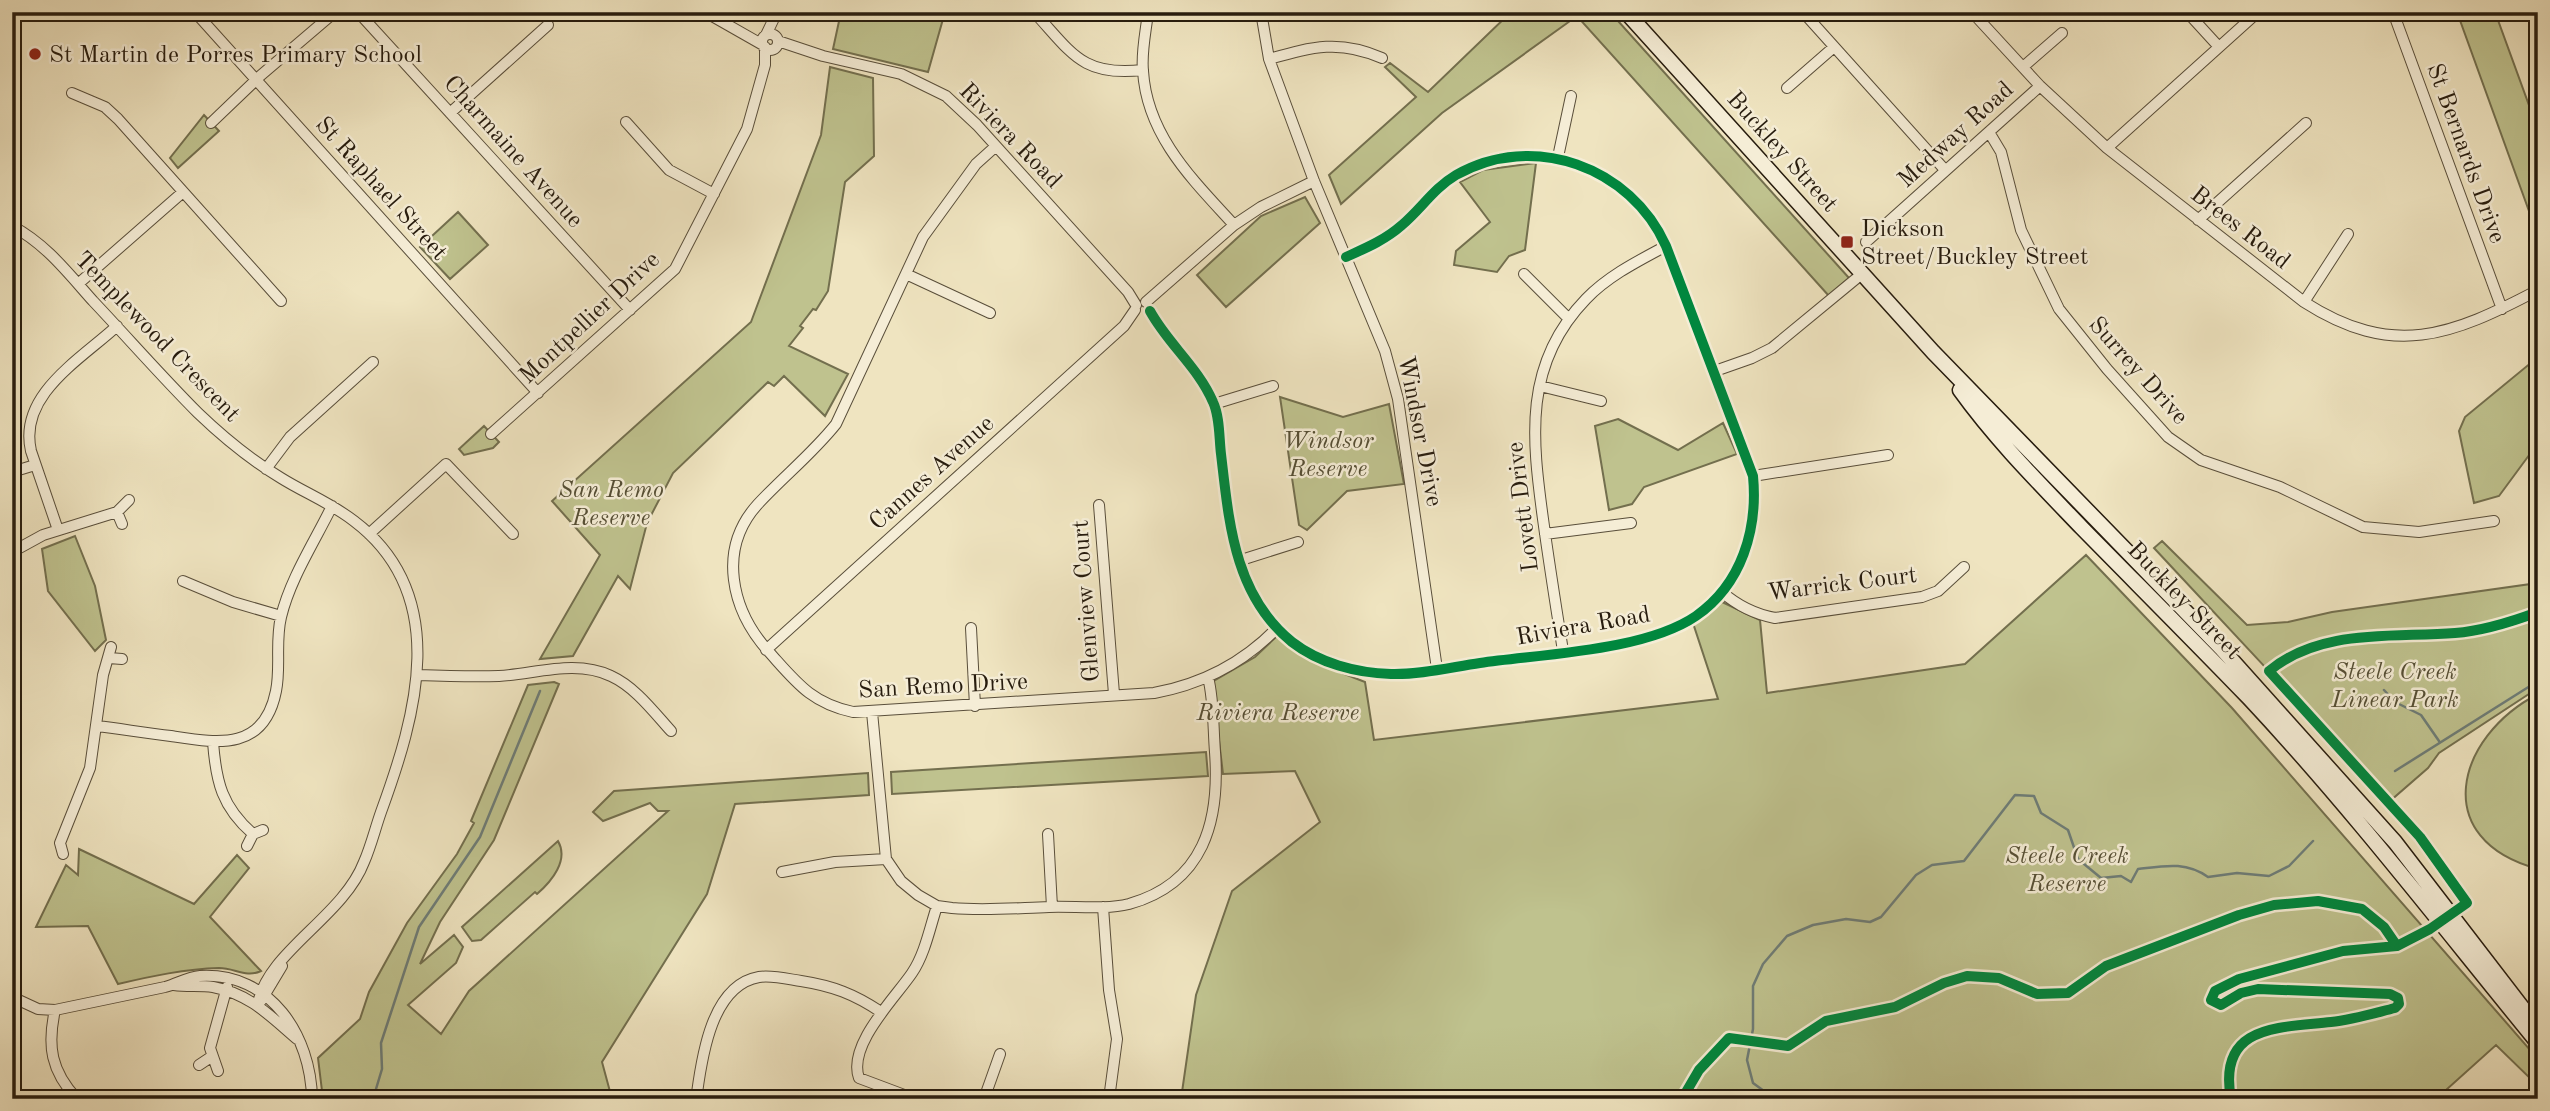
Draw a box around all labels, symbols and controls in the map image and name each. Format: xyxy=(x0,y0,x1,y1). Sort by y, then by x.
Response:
place label: St Martin de Porres Primary School xyxy=(49,44,422,68)
marker: St Martin de Porres Primary School xyxy=(27,46,43,62)
street label: St Bernards Drive xyxy=(2421,61,2509,247)
street label: Charmaine Avenue xyxy=(438,72,587,233)
street label: Medway Road xyxy=(1894,78,2019,193)
street label: Riviera Road xyxy=(954,79,1065,194)
street label: Buckley Street xyxy=(1721,87,1842,217)
street label: St Raphael Street xyxy=(310,113,451,266)
street label: Brees Road xyxy=(2185,182,2294,275)
place label: Dickson Street/Buckley Street xyxy=(1861,218,2088,270)
marker: Dickson Street/Buckley Street xyxy=(1839,234,1855,250)
street label: Templewood Crescent xyxy=(69,248,244,427)
street label: Montpellier Drive xyxy=(516,248,665,389)
street label: Surrey Drive xyxy=(2083,313,2192,430)
street label: Windsor Drive xyxy=(1393,354,1445,509)
street label: Cannes Avenue xyxy=(866,412,999,535)
park label: Windsor Reserve xyxy=(1282,430,1374,482)
street label: Lovett Drive xyxy=(1504,440,1544,573)
park label: San Remo Reserve xyxy=(558,479,664,531)
street label: Glenview Court xyxy=(1069,519,1105,683)
street label: Buckley Street xyxy=(2122,538,2245,665)
street label: Warrick Court xyxy=(1766,564,1918,606)
street label: Riviera Road xyxy=(1514,603,1652,651)
park label: Steele Creek Linear Park xyxy=(2330,661,2459,713)
street label: San Remo Drive xyxy=(858,671,1029,703)
park label: Riviera Reserve xyxy=(1196,702,1360,726)
park label: Steele Creek Reserve xyxy=(2005,845,2129,897)

